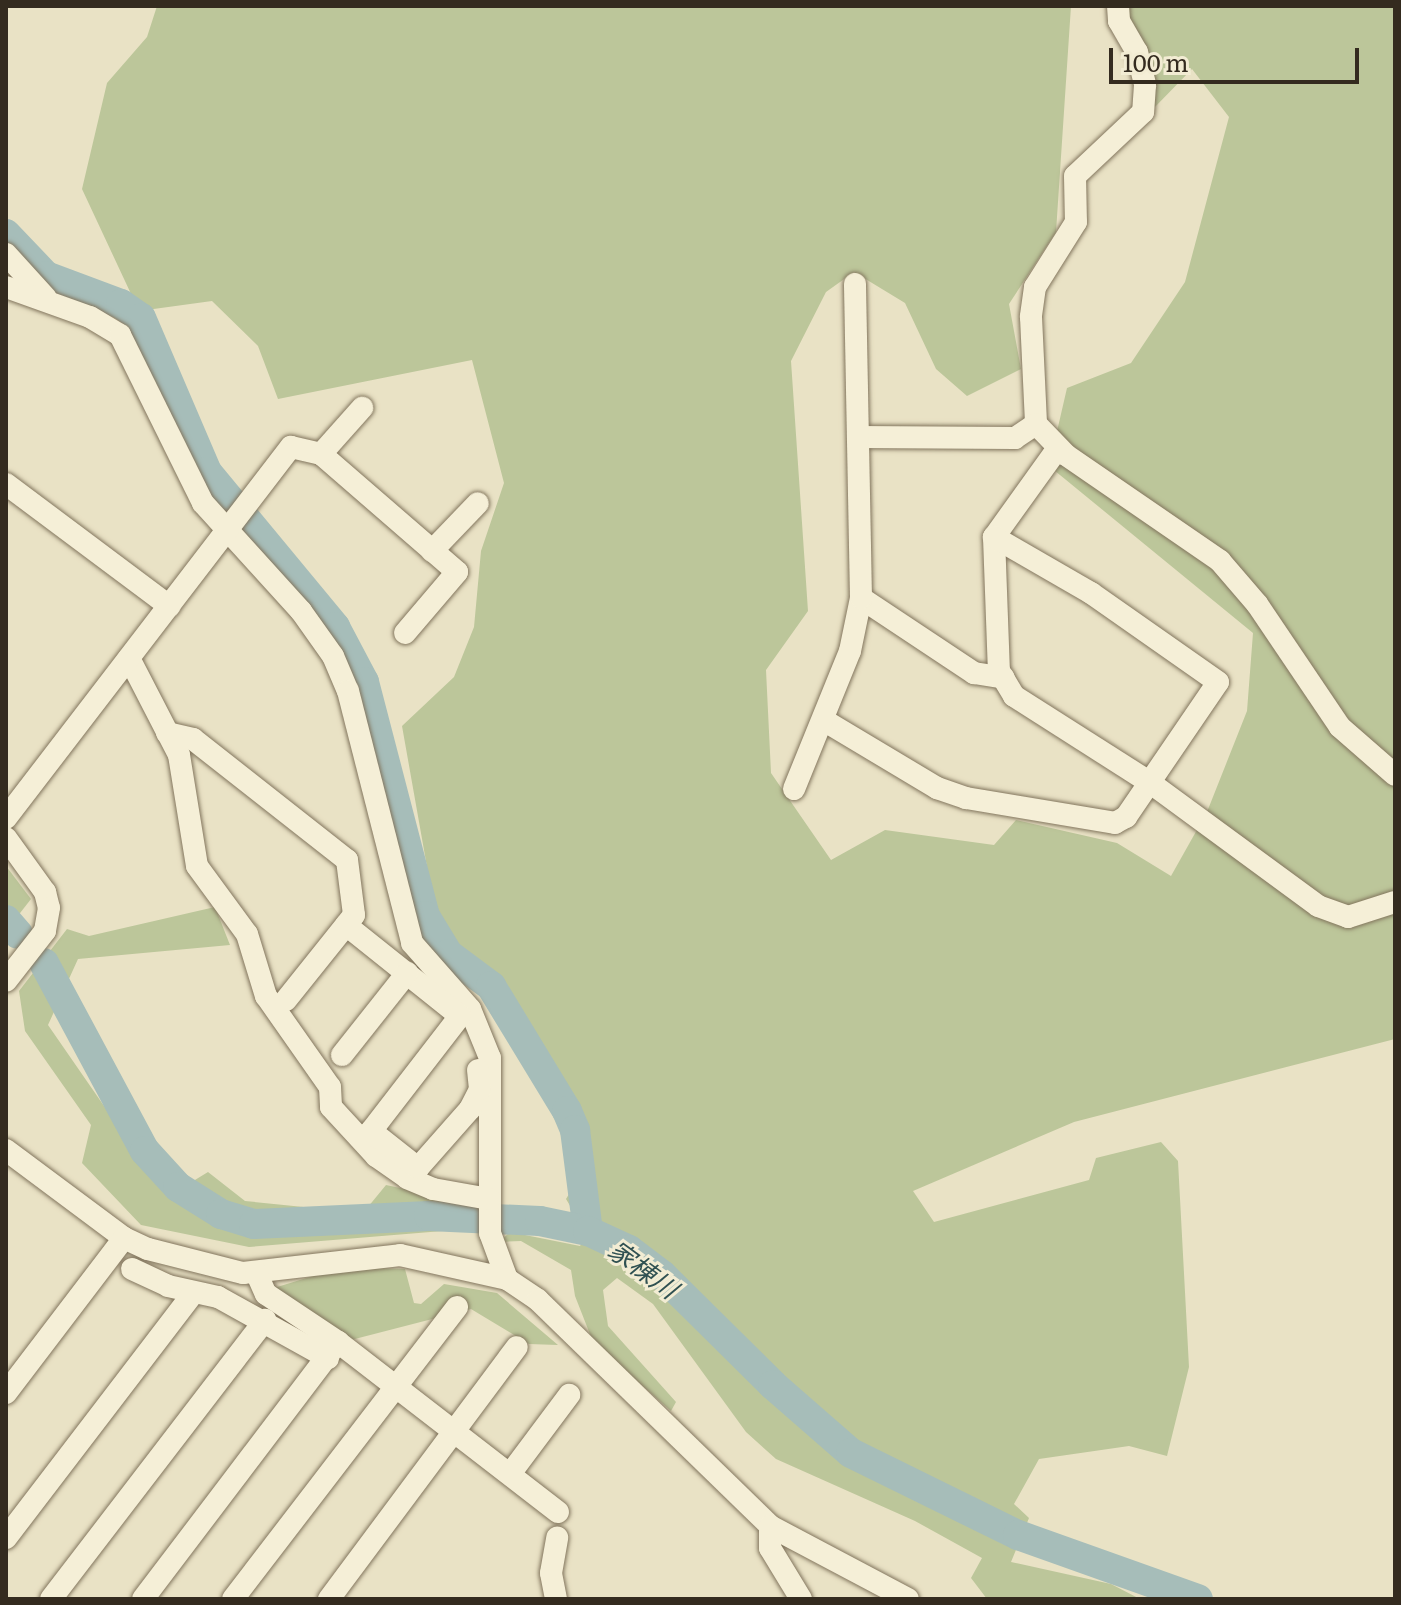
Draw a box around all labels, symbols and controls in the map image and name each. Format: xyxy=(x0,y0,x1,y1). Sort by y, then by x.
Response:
scale bar xyxy=(1113,32,1363,82)
text: 100 m xyxy=(1123,44,1189,79)
water label: 家棟川 xyxy=(603,1232,685,1304)

